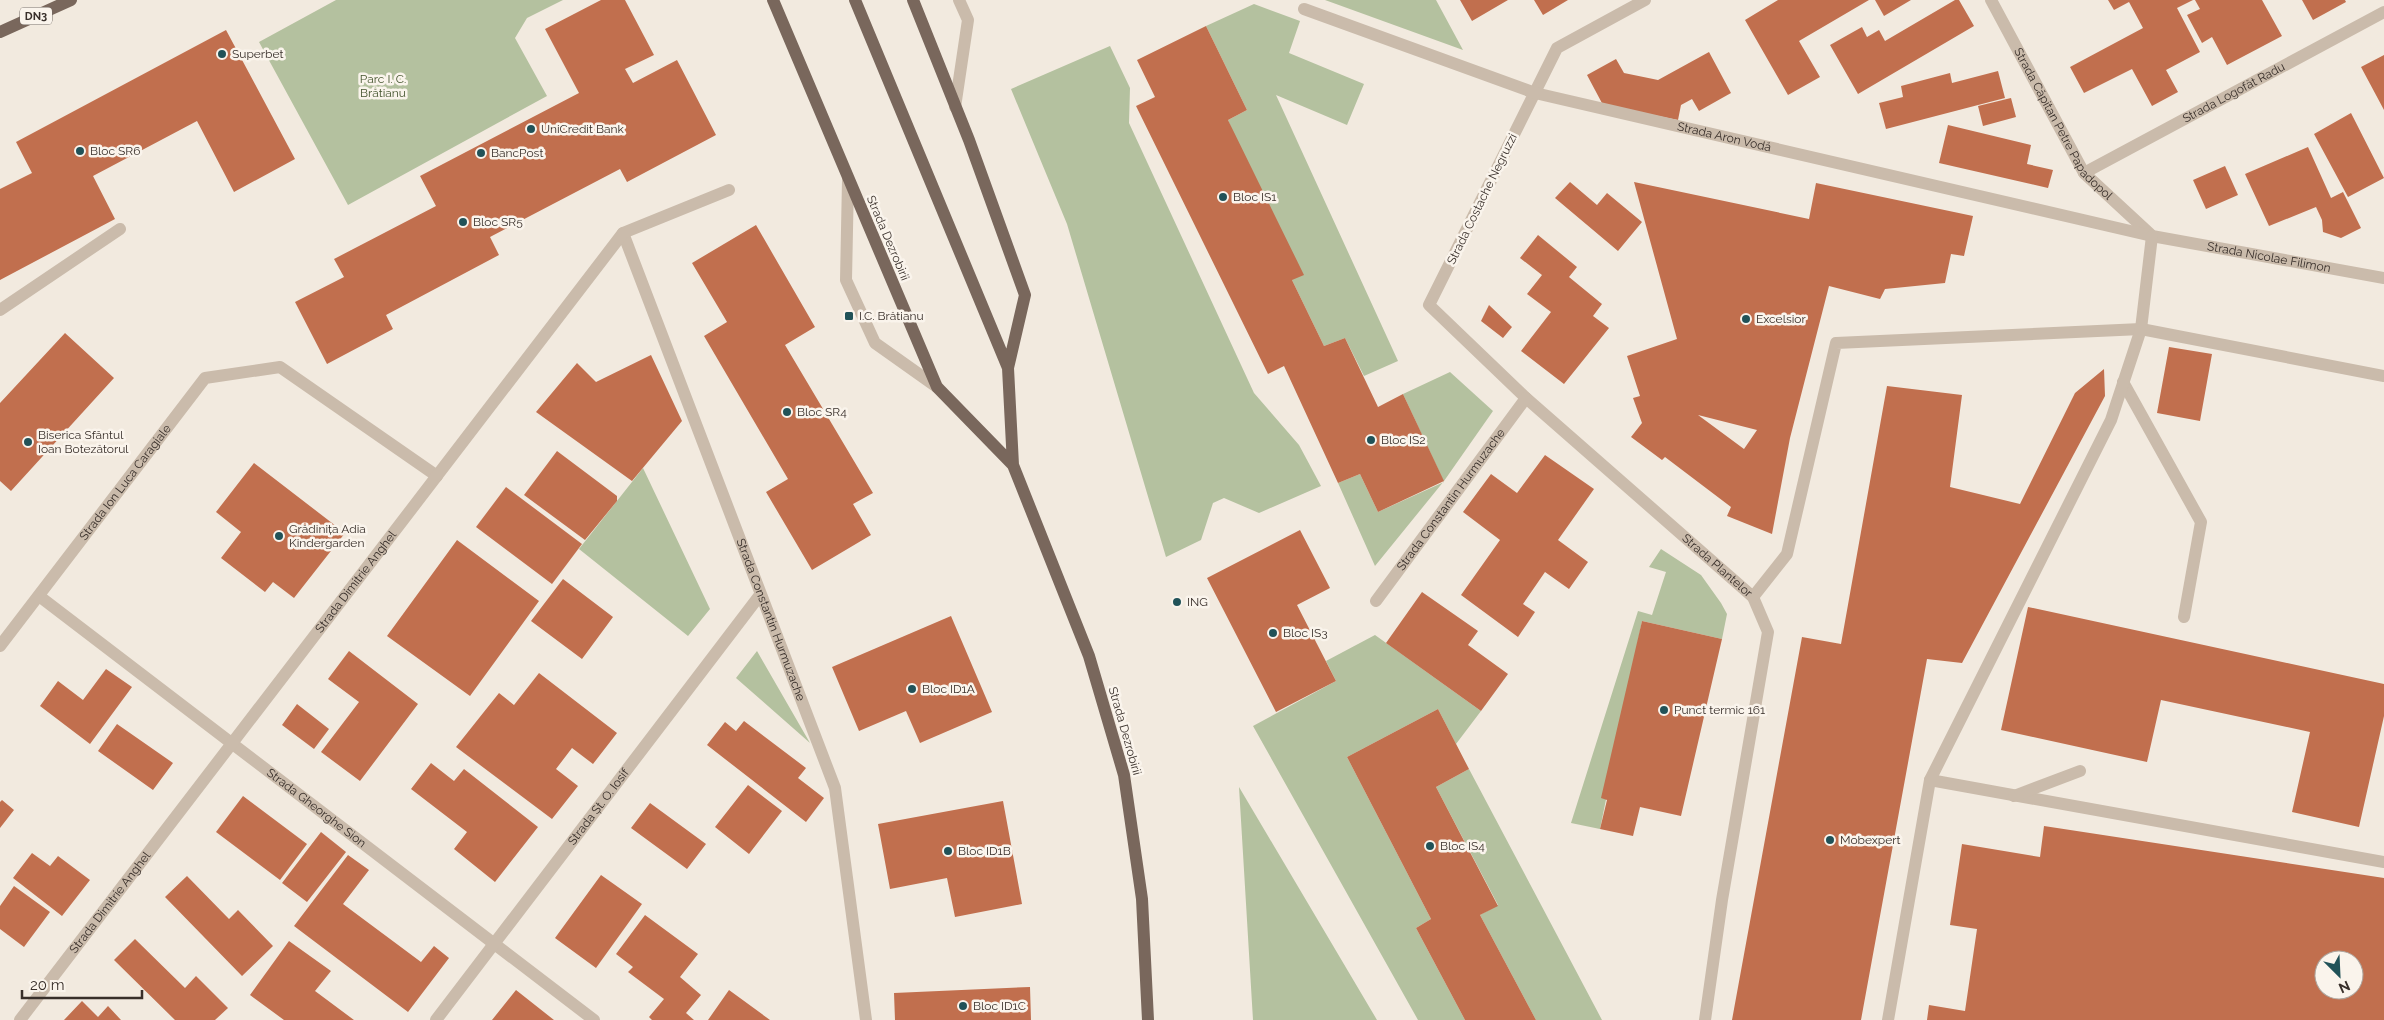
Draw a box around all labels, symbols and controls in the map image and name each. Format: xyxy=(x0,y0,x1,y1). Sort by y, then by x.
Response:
road number: DN3 xyxy=(20,8,52,24)
street label: Strada Căpitan Petre Papadopol xyxy=(2011,45,2116,203)
place label: Superbet xyxy=(232,47,283,61)
marker: Superbet xyxy=(216,48,228,60)
street label: Strada Logofăt Radu xyxy=(2180,60,2287,126)
park label: Parc I. C. Brătianu xyxy=(360,72,406,100)
street label: Strada Aron Vodă xyxy=(1676,119,1773,155)
place label: UniCredit Bank xyxy=(541,122,625,136)
marker: UniCredit Bank xyxy=(525,123,537,135)
street label: Strada Costache Negruzzi xyxy=(1444,131,1520,267)
place label: Bloc SR6 xyxy=(90,144,140,158)
marker: Bloc SR6 xyxy=(74,145,86,157)
place label: BancPost xyxy=(491,146,543,160)
marker: BancPost xyxy=(475,147,487,159)
place label: Bloc IS1 xyxy=(1233,190,1276,204)
marker: Bloc IS1 xyxy=(1217,191,1229,203)
street label: Strada Dezrobirii xyxy=(864,193,912,283)
place label: Bloc SR5 xyxy=(473,215,523,229)
marker: Bloc SR5 xyxy=(457,216,469,228)
street label: Strada Nicolae Filimon xyxy=(2206,239,2332,275)
place label: I.C. Brătianu xyxy=(859,309,924,323)
marker: I.C. Brătianu xyxy=(843,310,855,322)
place label: Excelsior xyxy=(1756,312,1806,326)
marker: Excelsior xyxy=(1740,313,1752,325)
place label: Bloc SR4 xyxy=(797,405,847,419)
marker: Bloc SR4 xyxy=(781,406,793,418)
street label: Strada Ion Luca Caragiale xyxy=(76,422,174,543)
street label: Strada Constantin Hurmuzache xyxy=(1394,426,1508,573)
place label: Biserica Sfântul Ioan Botezătorul xyxy=(38,428,129,456)
place label: Bloc IS2 xyxy=(1381,433,1426,447)
marker: Bloc IS2 xyxy=(1365,434,1377,446)
marker: Biserica Sfântul Ioan Botezătorul xyxy=(22,436,34,448)
place label: Grădinița Adia Kindergarden xyxy=(289,522,366,550)
street label: Strada Dimitrie Anghel xyxy=(312,528,400,635)
marker: Grădinița Adia Kindergarden xyxy=(273,530,285,542)
street label: Strada Plantelor xyxy=(1679,531,1756,601)
street label: Strada Constantin Hurmuzache xyxy=(733,536,808,703)
place label: ING xyxy=(1187,595,1208,609)
marker: ING xyxy=(1171,596,1183,608)
place label: Bloc IS3 xyxy=(1283,626,1328,640)
marker: Bloc IS3 xyxy=(1267,627,1279,639)
place label: Bloc ID1A xyxy=(922,682,975,696)
marker: Bloc ID1A xyxy=(906,683,918,695)
street label: Strada Dezrobirii xyxy=(1106,685,1144,777)
place label: Punct termic 161 xyxy=(1674,703,1765,717)
marker: Punct termic 161 xyxy=(1658,704,1670,716)
street label: Strada Gheorghe Sion xyxy=(264,765,369,850)
street label: Strada Șt. O. Iosif xyxy=(565,765,633,848)
place label: Mobexpert xyxy=(1840,833,1901,847)
marker: Mobexpert xyxy=(1824,834,1836,846)
place label: Bloc IS4 xyxy=(1440,839,1485,853)
marker: Bloc IS4 xyxy=(1424,840,1436,852)
place label: Bloc ID1B xyxy=(958,844,1011,858)
marker: Bloc ID1B xyxy=(942,845,954,857)
street label: Strada Dimitrie Anghel xyxy=(67,848,154,956)
north arrow xyxy=(2314,950,2364,1000)
scale bar xyxy=(22,968,142,1000)
text: 20 m xyxy=(30,976,65,994)
text: N xyxy=(2336,977,2352,996)
place label: Bloc ID1C xyxy=(973,999,1026,1013)
marker: Bloc ID1C xyxy=(957,1000,969,1012)

